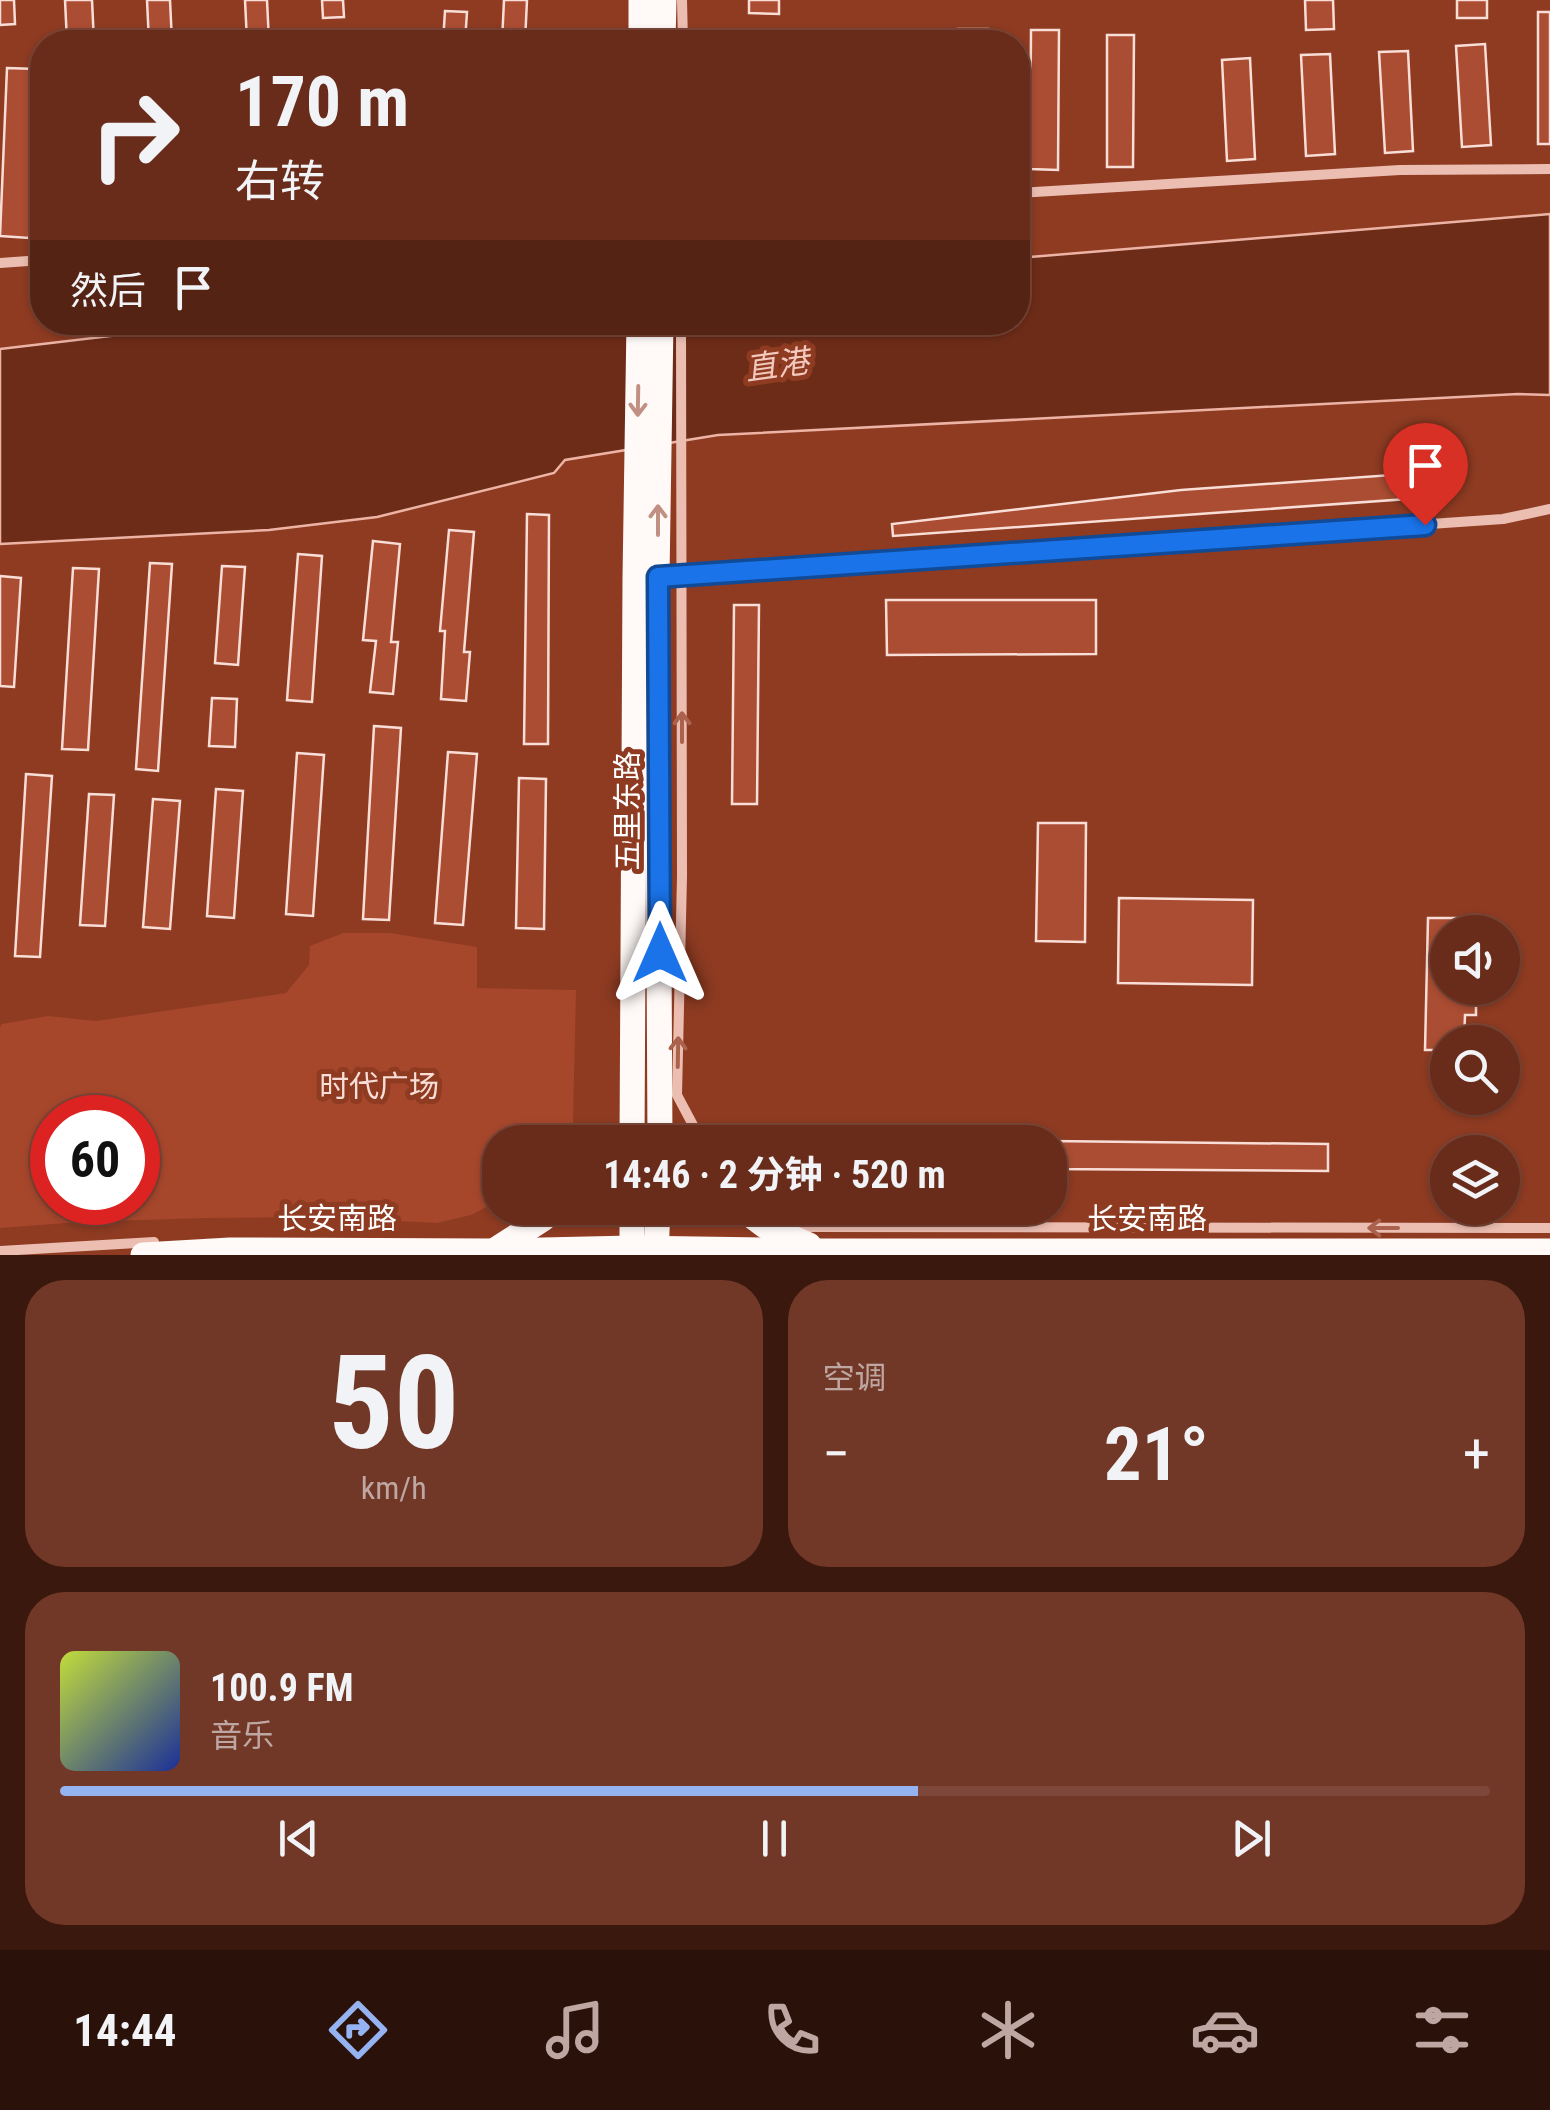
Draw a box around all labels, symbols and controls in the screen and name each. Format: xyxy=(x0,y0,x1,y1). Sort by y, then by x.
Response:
text: 170 m xyxy=(235,61,409,143)
icon: right xyxy=(70,70,200,200)
text: 右转 xyxy=(235,155,325,208)
icon: arrive xyxy=(166,260,221,315)
text: 然后 xyxy=(70,269,146,313)
water label: 直港 xyxy=(743,341,815,388)
one-way arrow xyxy=(628,385,647,417)
pin xyxy=(1383,423,1468,526)
icon: arrive xyxy=(1398,438,1453,493)
one-way arrow xyxy=(648,505,668,538)
one-way arrow xyxy=(672,711,692,744)
street label: 五里东路 xyxy=(610,751,645,871)
position arrow xyxy=(608,901,712,1005)
map controls xyxy=(1430,915,1520,1225)
button: sound xyxy=(1430,915,1520,1005)
button: search xyxy=(1430,1025,1520,1115)
one-way arrow xyxy=(668,1036,688,1068)
park label: 时代广场 xyxy=(319,1069,439,1104)
speed limit sign: 60 xyxy=(30,1095,160,1225)
button: layers xyxy=(1430,1135,1520,1225)
text: 14:46 · 2 分钟 · 520 m xyxy=(603,1153,946,1197)
street label: 长安南路 xyxy=(277,1201,397,1236)
street label: 长安南路 xyxy=(1087,1201,1207,1236)
one-way arrow xyxy=(1367,1218,1400,1238)
text: 50 xyxy=(328,1327,459,1480)
text: 空调 xyxy=(823,1359,887,1397)
text: 21° xyxy=(1104,1410,1209,1498)
text: − xyxy=(823,1422,850,1486)
text: + xyxy=(1463,1422,1490,1486)
text: km/h xyxy=(361,1469,427,1507)
text: 100.9 FM xyxy=(210,1666,354,1710)
text: 音乐 xyxy=(210,1717,274,1755)
icon: previous xyxy=(271,1811,326,1866)
icon: pause xyxy=(747,1811,802,1866)
icon: next xyxy=(1224,1811,1279,1866)
icon: directions xyxy=(323,1995,393,2065)
icon: music xyxy=(540,1995,610,2065)
icon: phone xyxy=(757,1995,827,2065)
icon: climate xyxy=(973,1995,1043,2065)
icon: car xyxy=(1190,1995,1260,2065)
icon: filters xyxy=(1407,1995,1477,2065)
text: 14:44 xyxy=(73,2004,177,2057)

